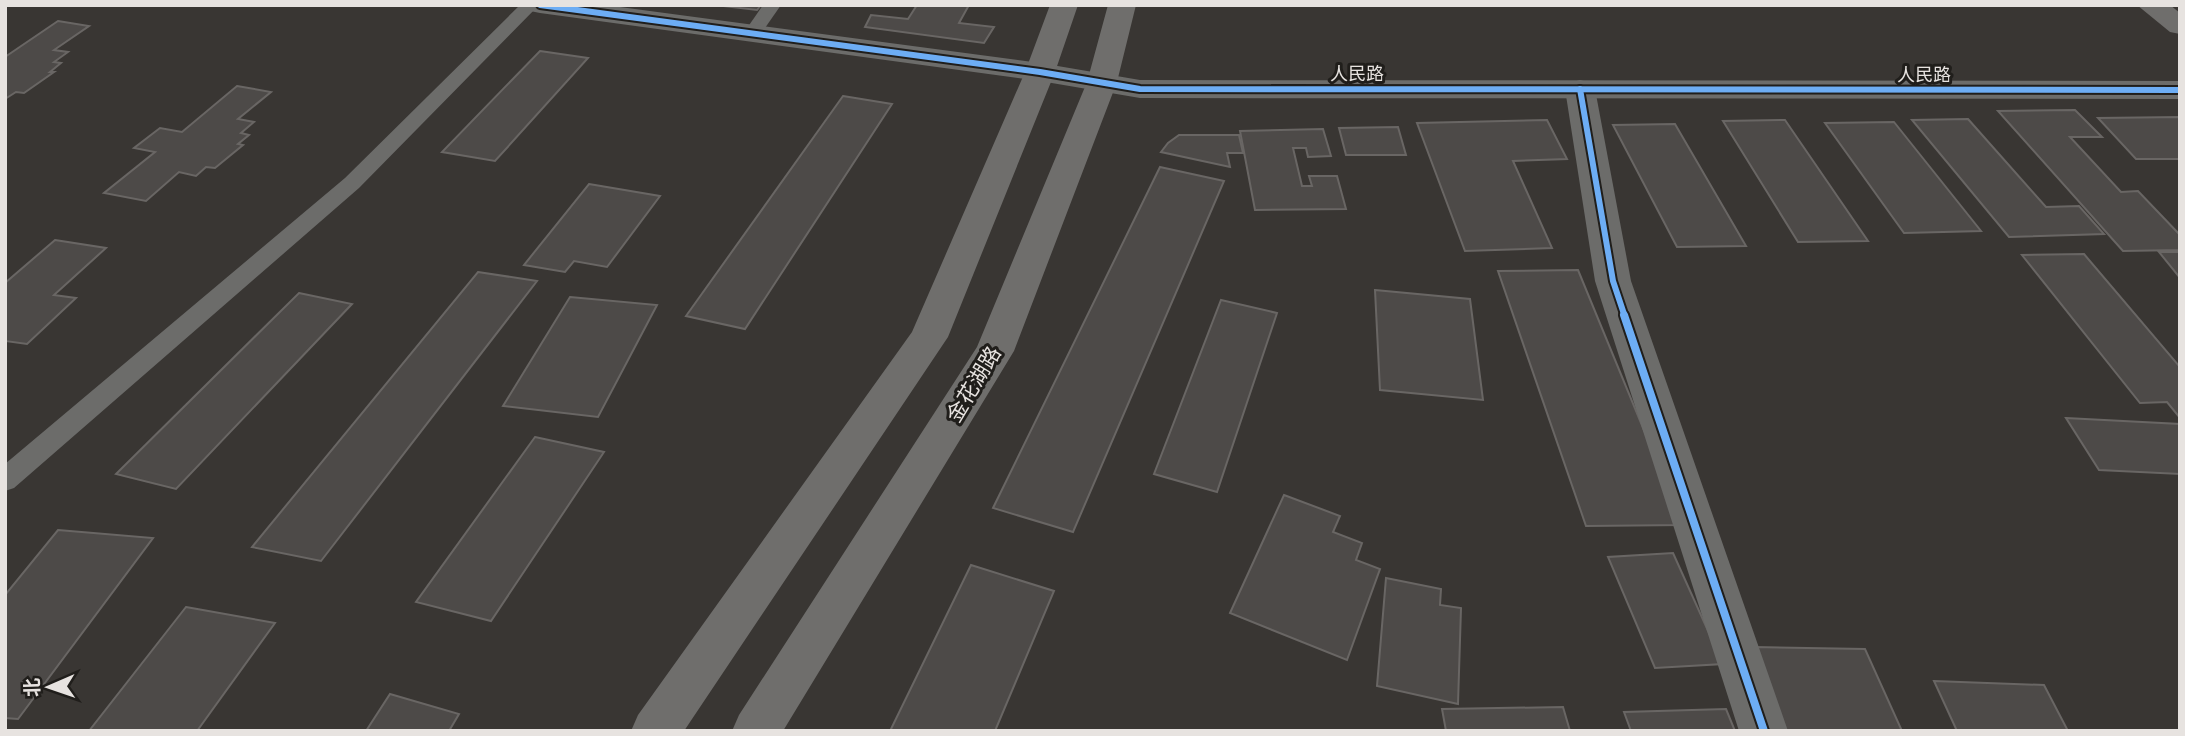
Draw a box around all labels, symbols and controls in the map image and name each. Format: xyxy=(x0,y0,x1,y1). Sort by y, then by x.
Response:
street label: 人民路 xyxy=(1330,61,1384,85)
street label: 人民路 xyxy=(1897,62,1951,86)
street label: 金花湖路 xyxy=(939,341,1007,427)
north arrow xyxy=(14,652,84,722)
text: 北 xyxy=(19,678,44,698)

